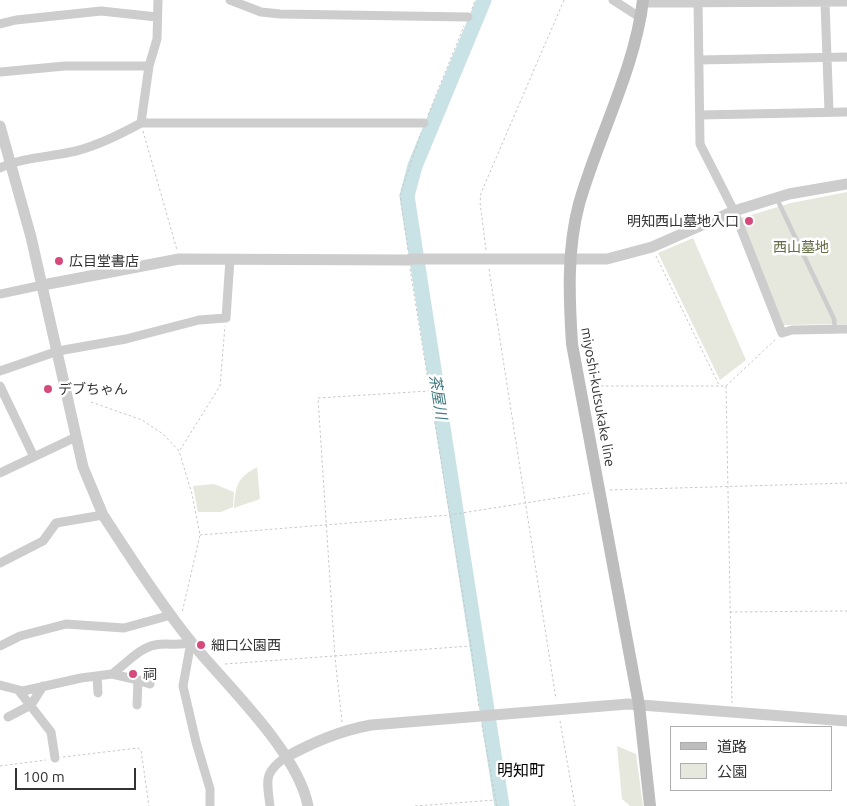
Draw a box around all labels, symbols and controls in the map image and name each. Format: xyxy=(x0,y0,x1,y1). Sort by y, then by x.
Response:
place label: 明知西山墓地入口 xyxy=(627,213,739,229)
marker: 明知西山墓地入口 xyxy=(743,215,755,227)
park label: 西山墓地 xyxy=(773,239,829,255)
place label: 広目堂書店 xyxy=(69,253,139,269)
marker: 広目堂書店 xyxy=(53,255,65,267)
street label: miyoshi-kutsukake line xyxy=(577,326,619,468)
water label: 茶屋川 xyxy=(426,373,450,421)
place label: デブちゃん xyxy=(58,381,128,397)
marker: デブちゃん xyxy=(42,383,54,395)
place label: 細口公園西 xyxy=(211,637,281,653)
marker: 細口公園西 xyxy=(195,639,207,651)
place label: 祠 xyxy=(143,666,157,682)
marker: 祠 xyxy=(127,668,139,680)
legend xyxy=(670,726,832,791)
text: 道路 xyxy=(717,738,747,755)
scale bar xyxy=(18,758,139,790)
district label: 明知町 xyxy=(497,761,545,781)
text: 公園 xyxy=(717,763,747,780)
text: 100 m xyxy=(23,768,65,785)

